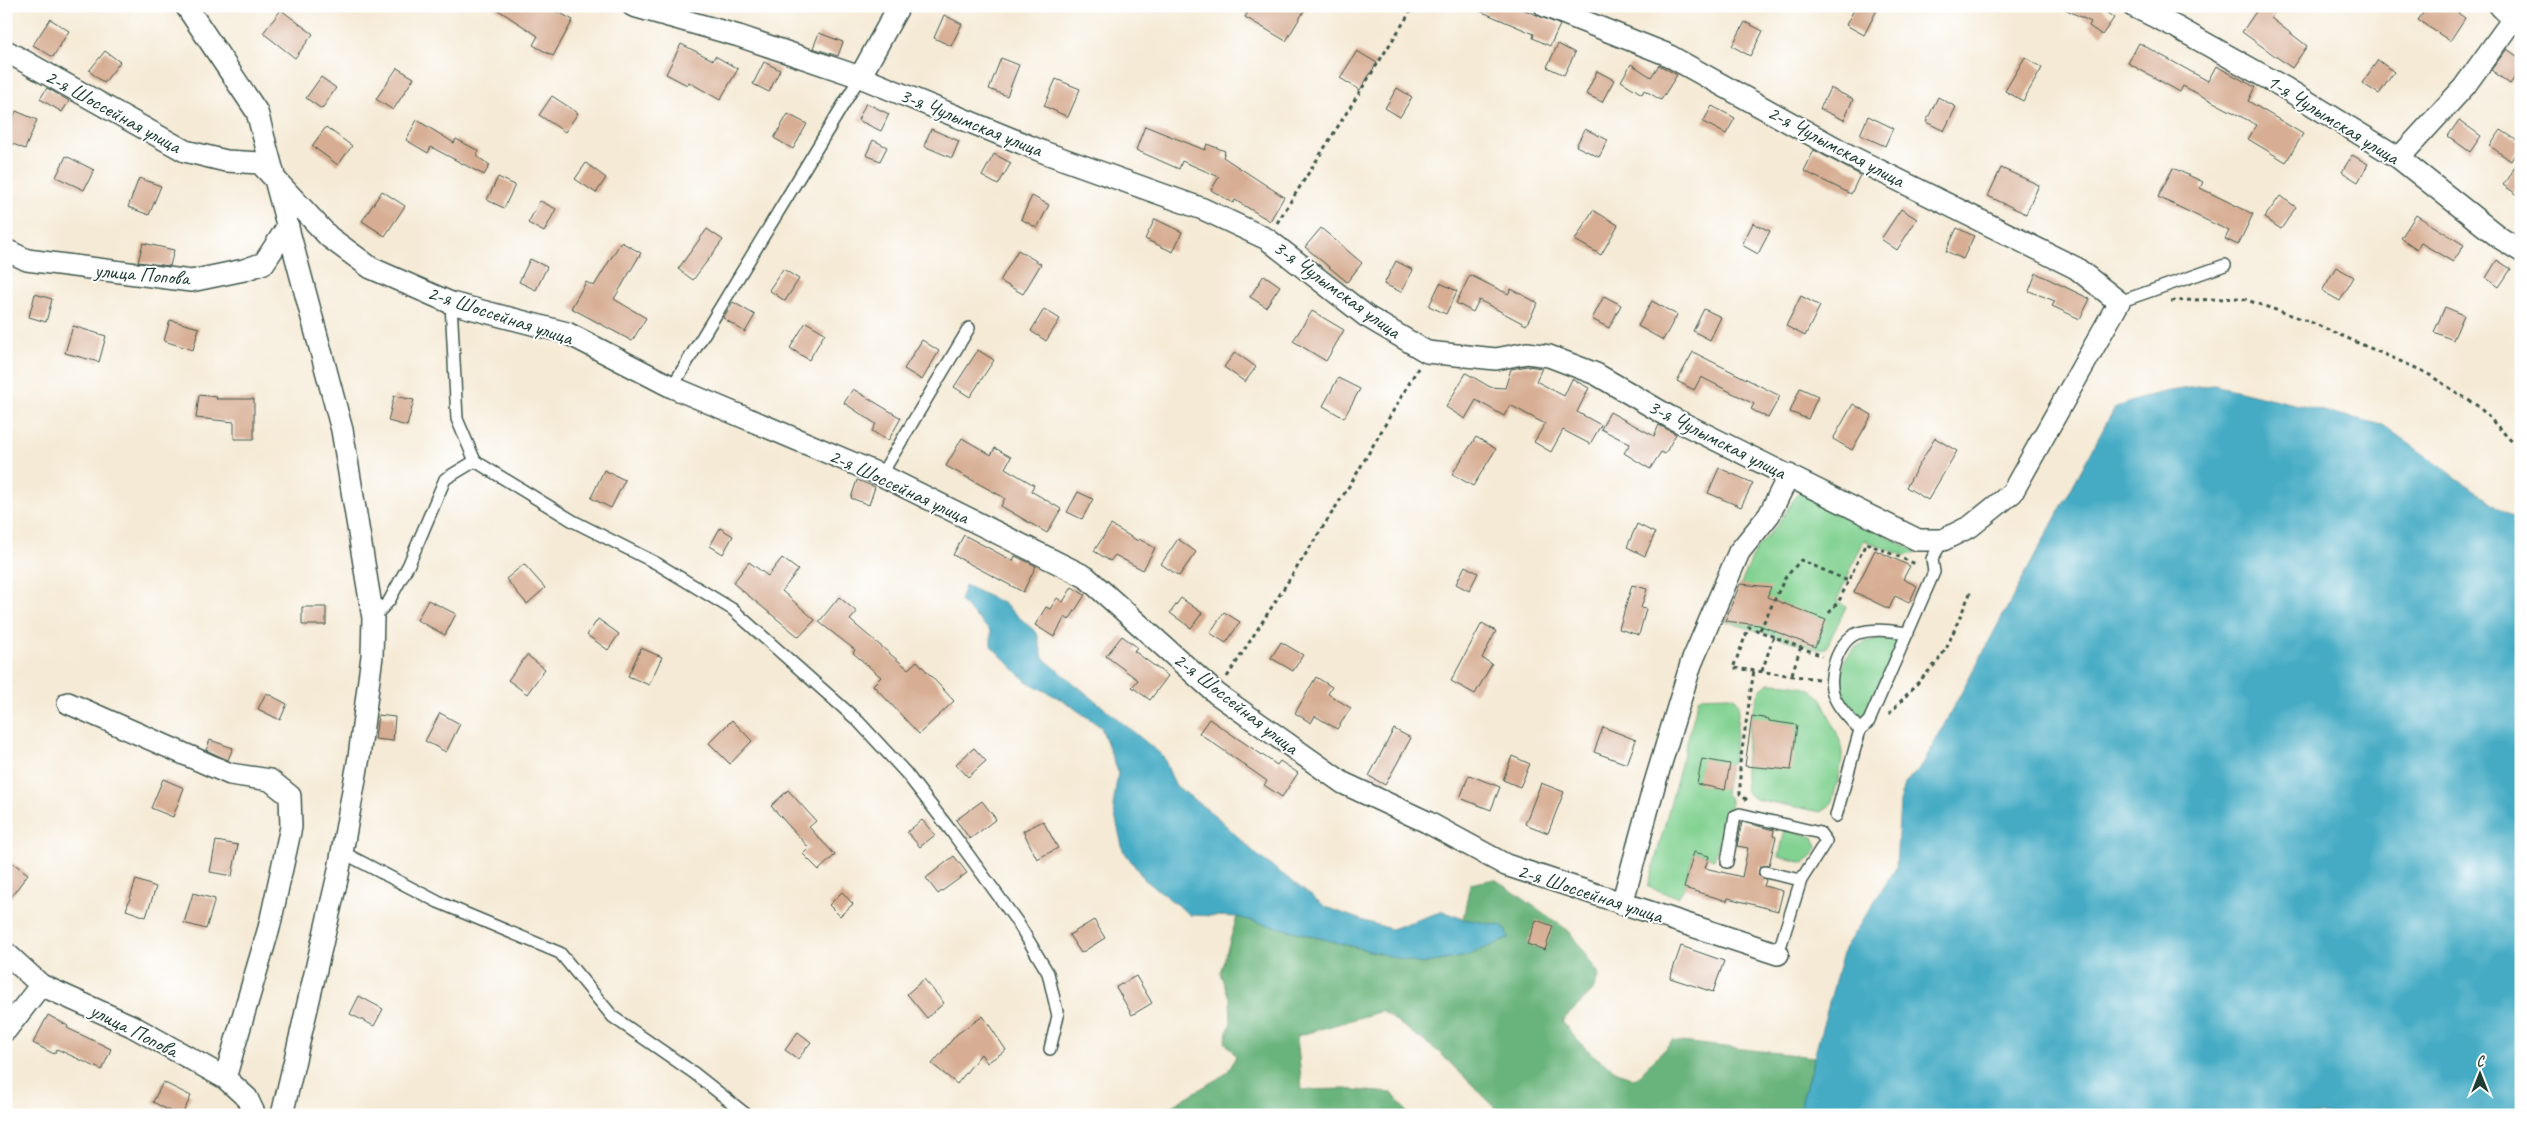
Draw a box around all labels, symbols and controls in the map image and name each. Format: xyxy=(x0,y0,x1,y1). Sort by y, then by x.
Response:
street label: 2-я Шоссейная улица xyxy=(41,63,187,160)
street label: 1-я Чулымская улица xyxy=(2262,68,2405,171)
street label: 3-я Чулымская улица xyxy=(896,82,1047,163)
street label: 2-я Чулымская улица xyxy=(1763,99,1910,194)
street label: 3-я Чулымская улица xyxy=(1268,234,1407,345)
street label: улица Попова xyxy=(92,257,193,291)
street label: 2-я Шоссейная улица xyxy=(424,279,577,351)
street label: 3-я Чулымская улица xyxy=(1644,393,1792,486)
street label: 2-я Шоссейная улица xyxy=(825,442,974,530)
street label: 2-я Шоссейная улица xyxy=(1168,646,1305,761)
street label: 2-я Шоссейная улица xyxy=(1514,857,1667,929)
street label: улица Попова xyxy=(84,996,184,1064)
north arrow xyxy=(2454,1048,2504,1098)
text: С xyxy=(2477,1053,2486,1070)

